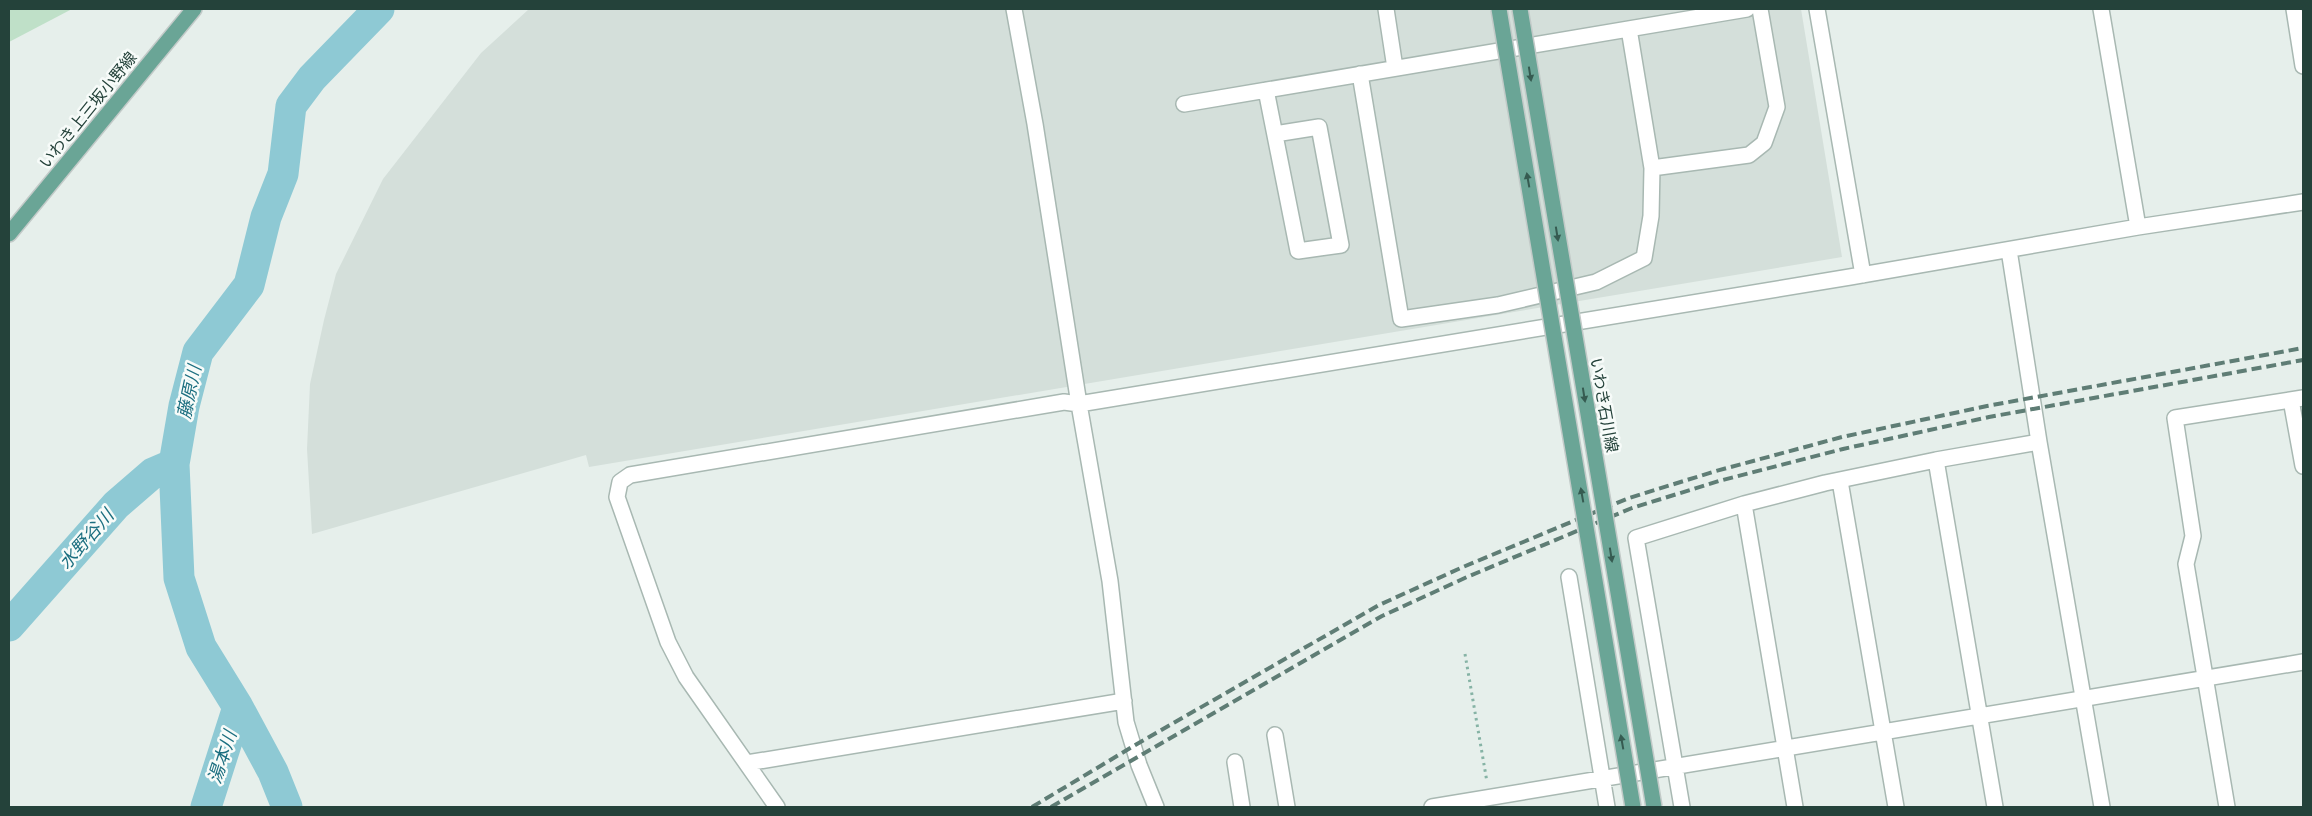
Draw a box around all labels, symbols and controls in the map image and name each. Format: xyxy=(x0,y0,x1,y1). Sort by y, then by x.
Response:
street label: いわき上三坂小野線 xyxy=(34,47,142,173)
one-way arrow xyxy=(1527,66,1535,82)
one-way arrow xyxy=(1523,171,1531,187)
one-way arrow xyxy=(1554,227,1562,243)
street label: いわき石川線 xyxy=(1584,356,1624,454)
water label: 藤原川 xyxy=(171,361,207,421)
one-way arrow xyxy=(1581,387,1589,403)
one-way arrow xyxy=(1577,487,1585,503)
water label: 水野谷川 xyxy=(53,502,120,574)
one-way arrow xyxy=(1608,547,1616,563)
water label: 湯本川 xyxy=(202,726,243,787)
one-way arrow xyxy=(1618,734,1626,750)

